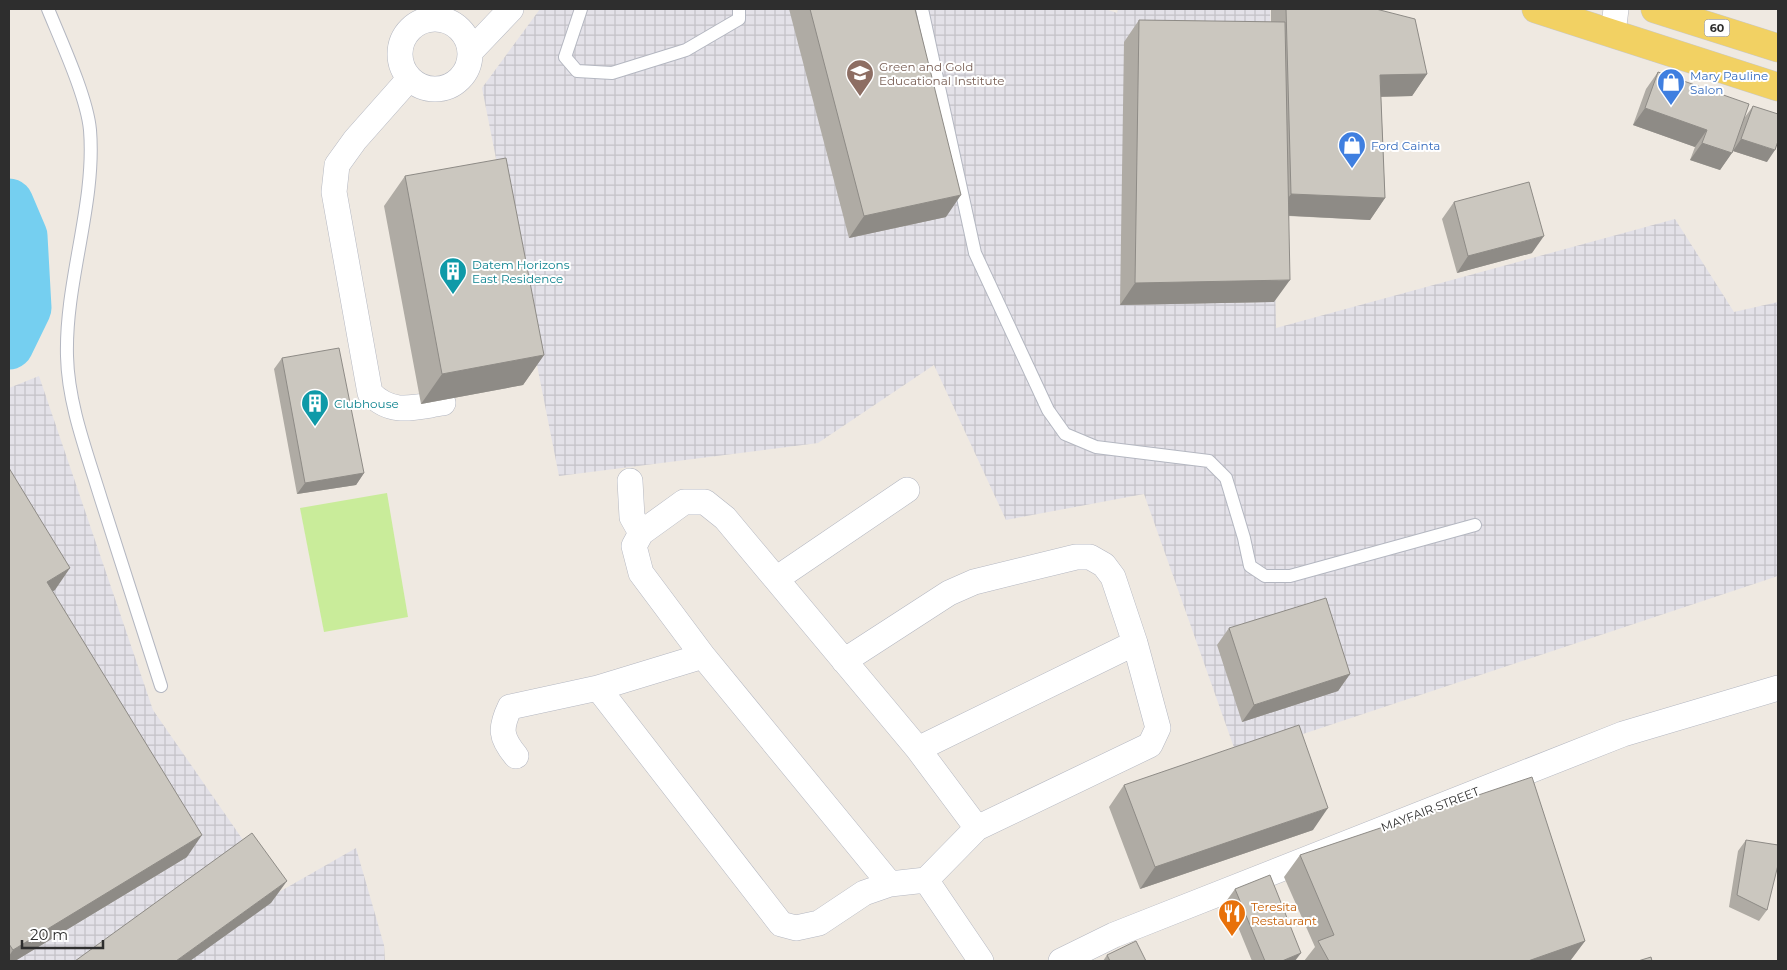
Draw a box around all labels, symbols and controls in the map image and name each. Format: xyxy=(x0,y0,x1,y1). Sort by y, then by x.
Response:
road number: 60 xyxy=(1704,19,1730,36)
school or university icon: Green and Gold Educational Institute xyxy=(845,58,875,97)
place label: Green and Gold Educational Institute xyxy=(879,59,1005,88)
shop icon: Mary Pauline Salon xyxy=(1656,67,1686,106)
place label: Mary Pauline Salon xyxy=(1690,68,1768,97)
shop icon: Ford Cainta xyxy=(1337,130,1367,169)
place label: Ford Cainta xyxy=(1371,138,1440,153)
building icon: Datem Horizons East Residence xyxy=(438,256,468,295)
place label: Datem Horizons East Residence xyxy=(472,257,570,286)
building icon: Clubhouse xyxy=(300,388,330,427)
place label: Clubhouse xyxy=(334,396,399,411)
street label: MAYFAIR STREET xyxy=(1379,783,1481,835)
restaurant icon: Teresita Restaurant xyxy=(1217,898,1247,937)
place label: Teresita Restaurant xyxy=(1251,899,1317,928)
scale bar xyxy=(22,918,104,950)
text: 20 m xyxy=(30,925,68,944)

